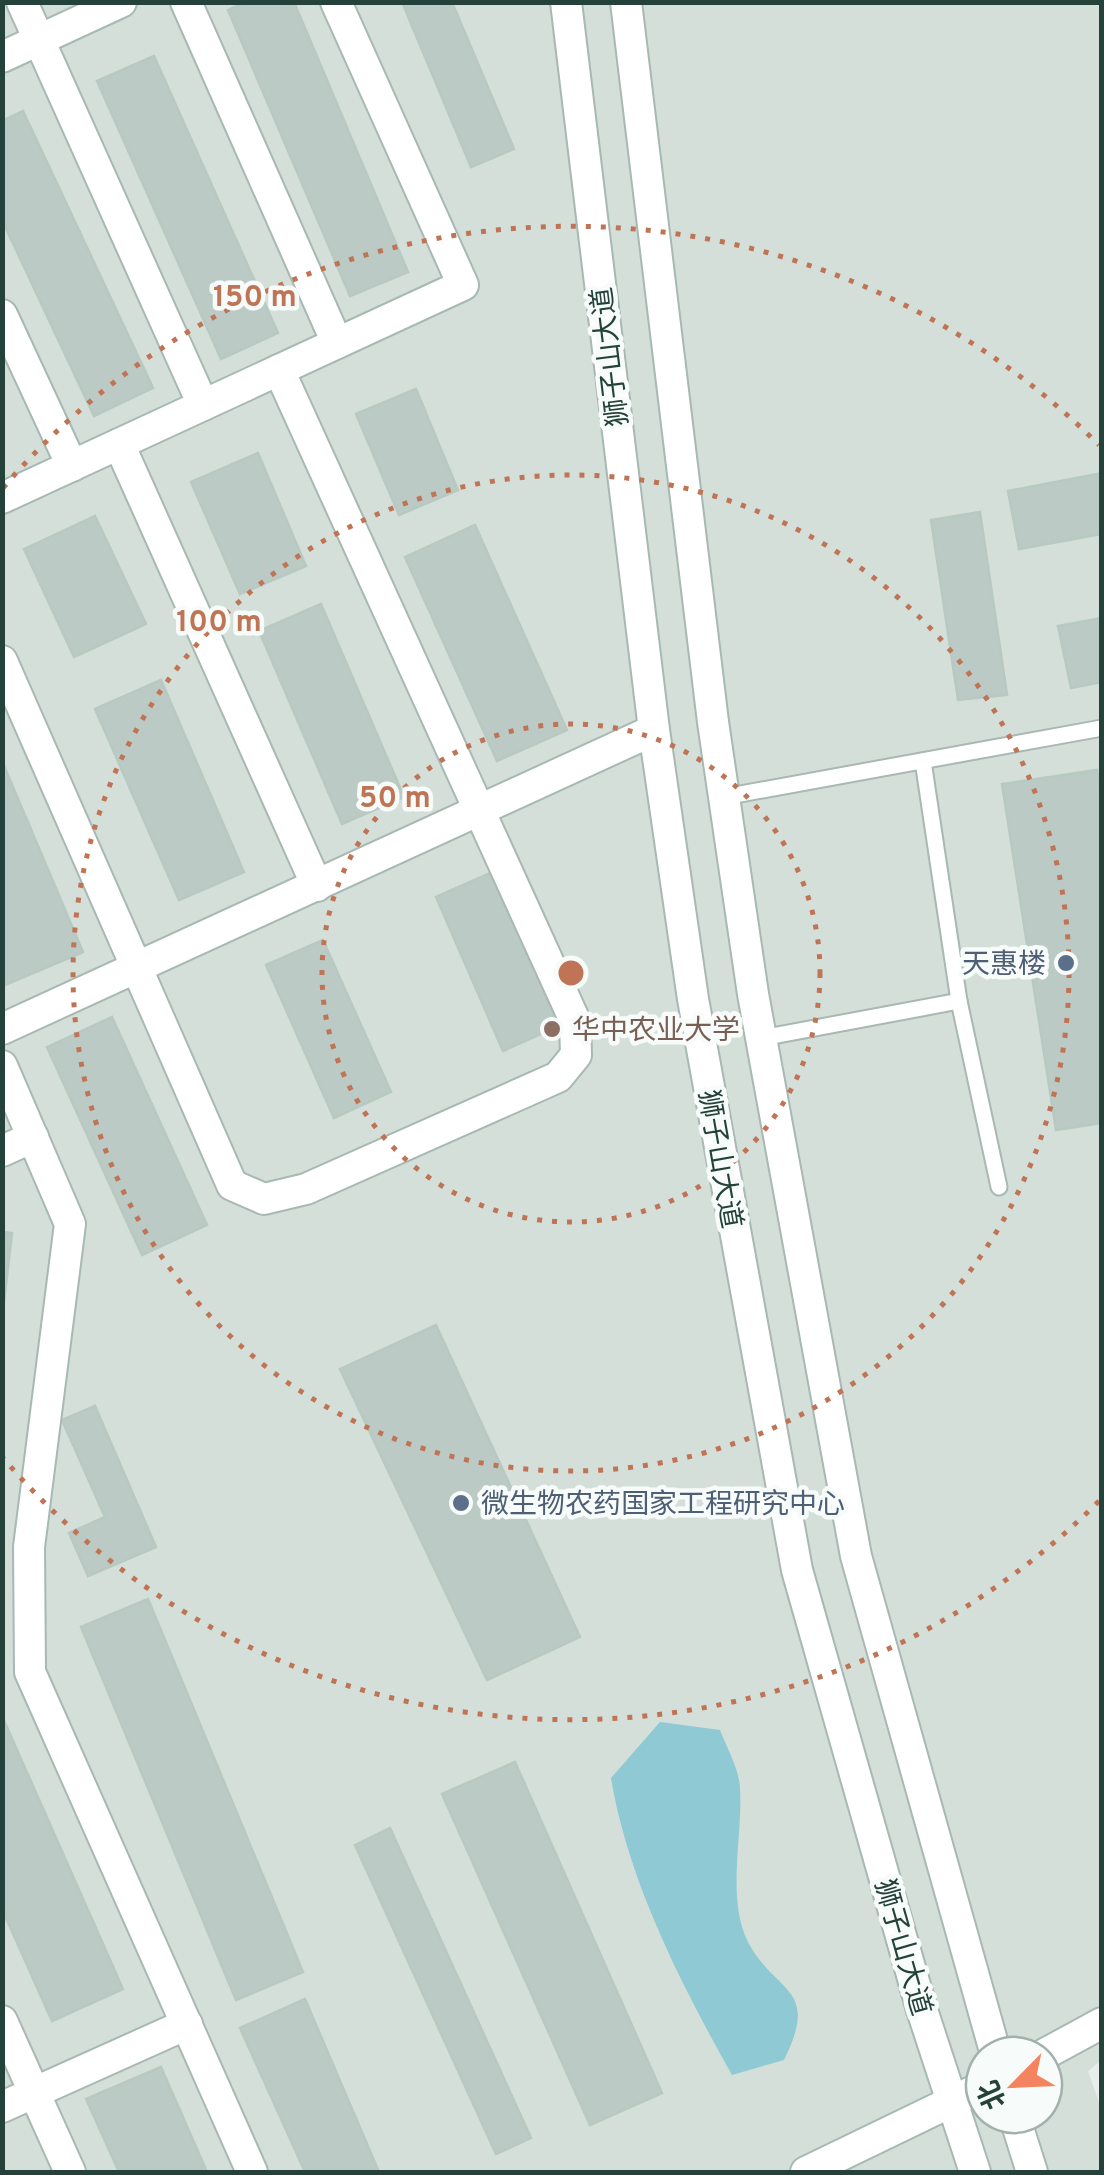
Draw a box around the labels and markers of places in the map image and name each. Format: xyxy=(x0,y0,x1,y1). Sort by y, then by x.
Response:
place label: 天惠楼 xyxy=(962,948,1046,984)
marker: 天惠楼 xyxy=(1055,952,1077,974)
centre of rings xyxy=(553,955,589,991)
place label: 华中农业大学 xyxy=(572,1014,740,1050)
marker: 华中农业大学 xyxy=(541,1018,563,1040)
place label: 微生物农药国家工程研究中心 xyxy=(481,1488,845,1524)
marker: 微生物农药国家工程研究中心 xyxy=(450,1492,472,1514)

